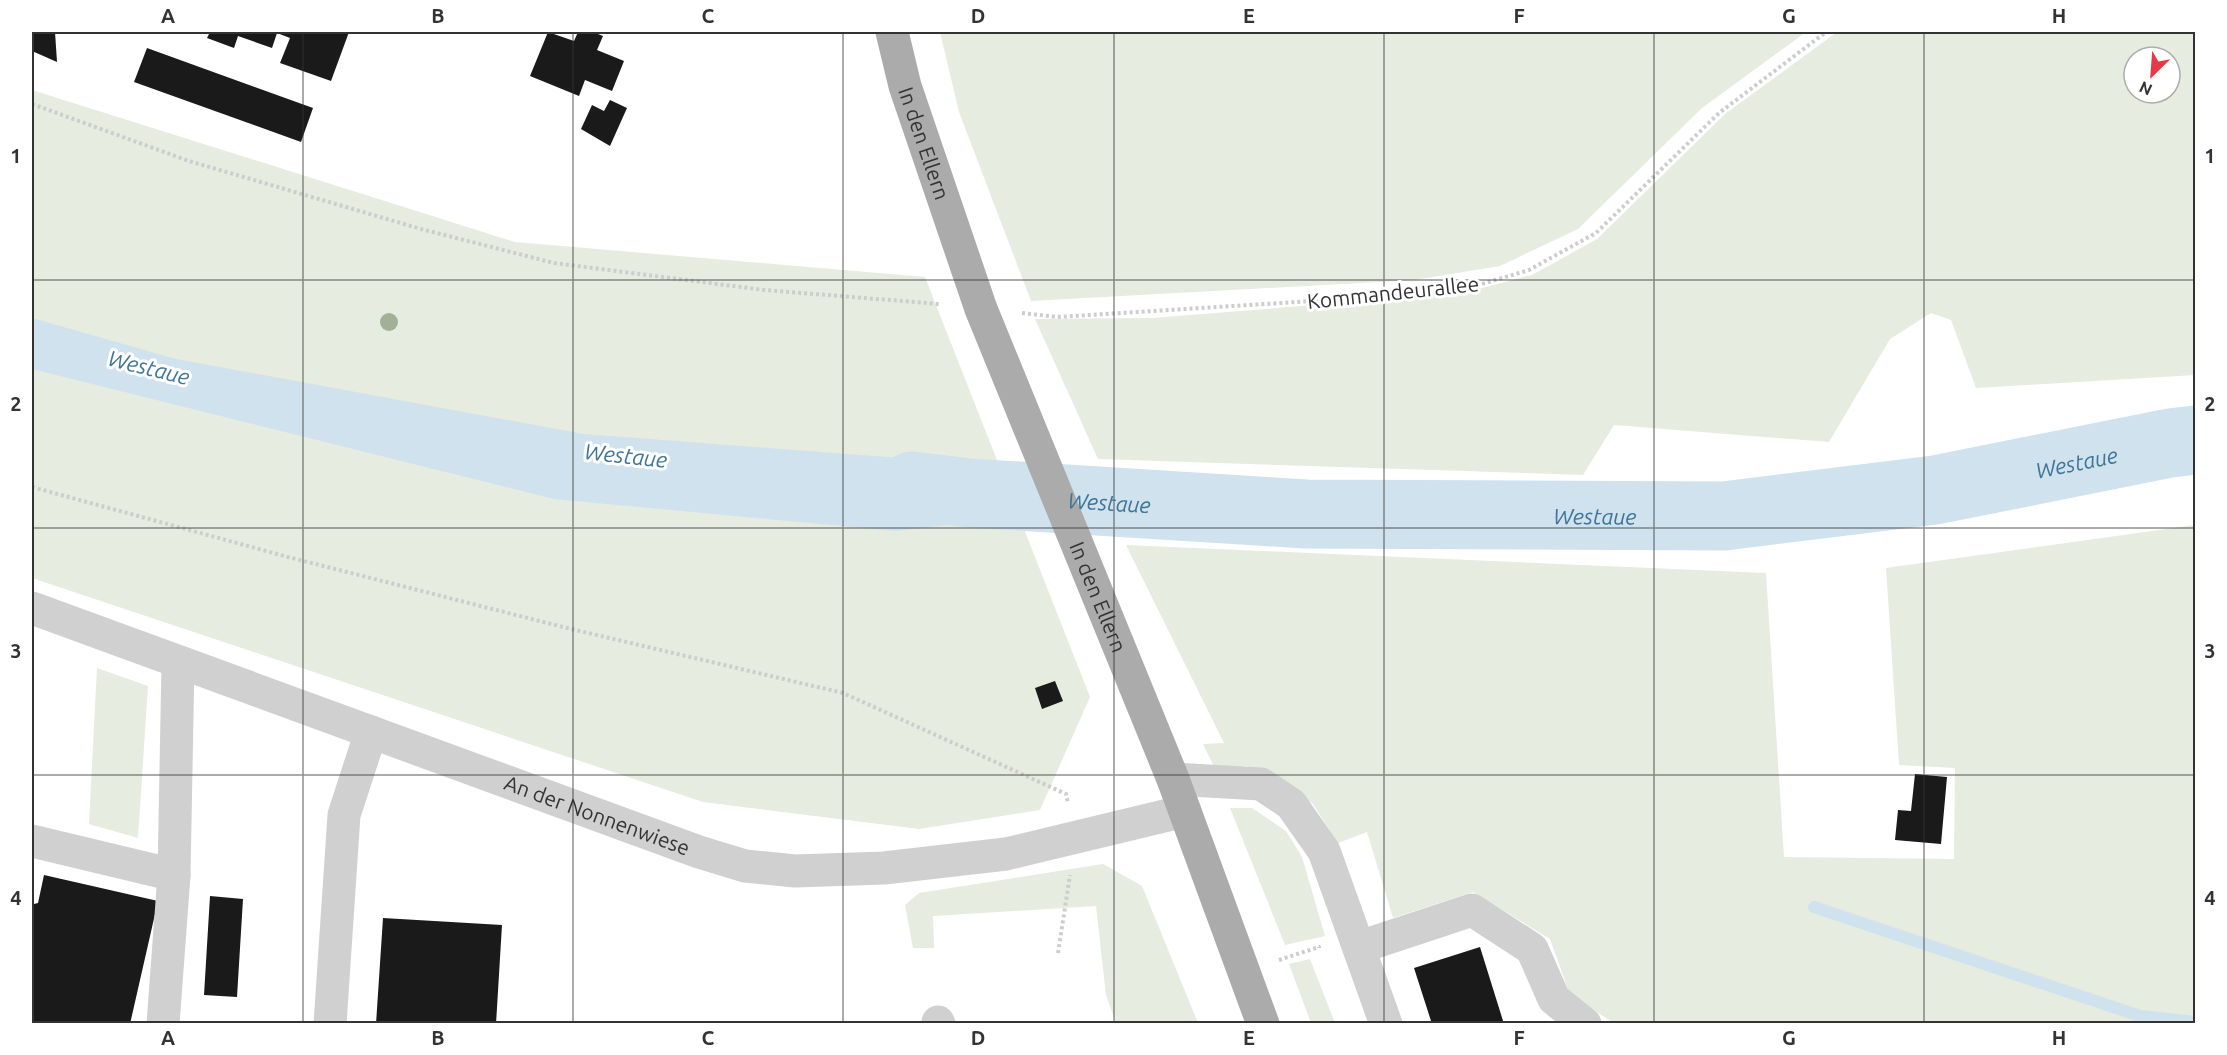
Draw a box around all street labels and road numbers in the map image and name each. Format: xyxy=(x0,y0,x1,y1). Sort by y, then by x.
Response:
street label: In den Ellern xyxy=(894,84,955,203)
street label: Kommandeurallee xyxy=(1306,271,1480,313)
street label: In den Ellern xyxy=(1065,538,1132,656)
street label: An der Nonnenwiese xyxy=(501,770,693,860)

